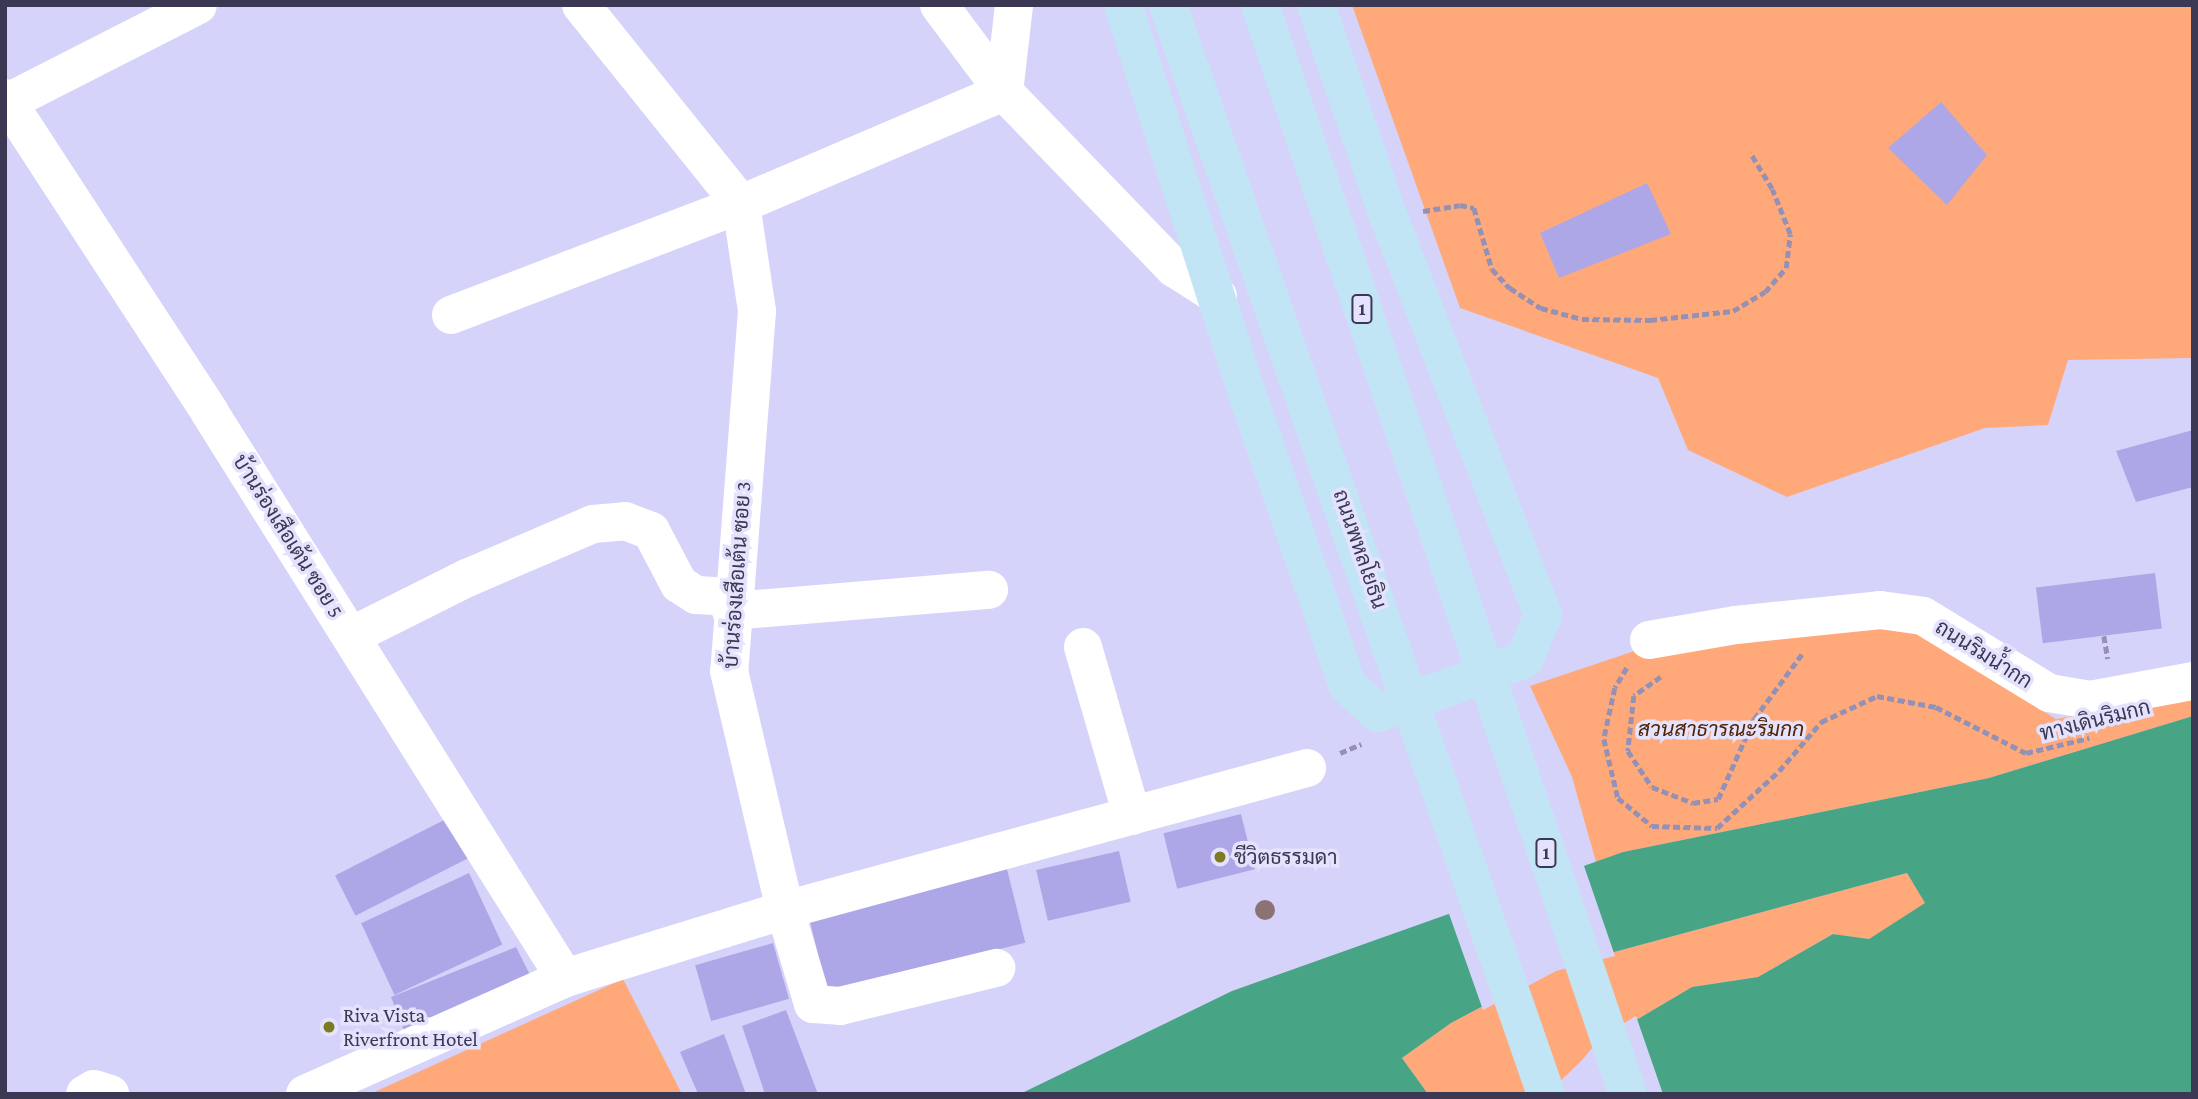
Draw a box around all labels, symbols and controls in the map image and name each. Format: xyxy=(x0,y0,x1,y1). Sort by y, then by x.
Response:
road number: 1 xyxy=(1350,294,1374,324)
street label: บ้านร่องเสือเต้น ซอย 5 xyxy=(228,450,348,622)
street label: บ้านร่องเสือเต้น ซอย 3 xyxy=(718,480,756,670)
street label: ถนนพหลโยธิน xyxy=(1328,486,1392,612)
street label: ถนนริมน้ำกก xyxy=(1931,614,2037,694)
street label: ทางเดินริมกก xyxy=(2037,694,2153,746)
park label: สวนสาธารณะริมกก xyxy=(1638,716,1804,742)
road number: 1 xyxy=(1534,838,1558,868)
place label: ชีวิตธรรมดา xyxy=(1234,844,1337,870)
marker: ชีวิตธรรมดา xyxy=(1212,849,1228,865)
place label: Riva Vista Riverfront Hotel xyxy=(343,1002,478,1052)
marker: Riva Vista Riverfront Hotel xyxy=(321,1019,337,1035)

